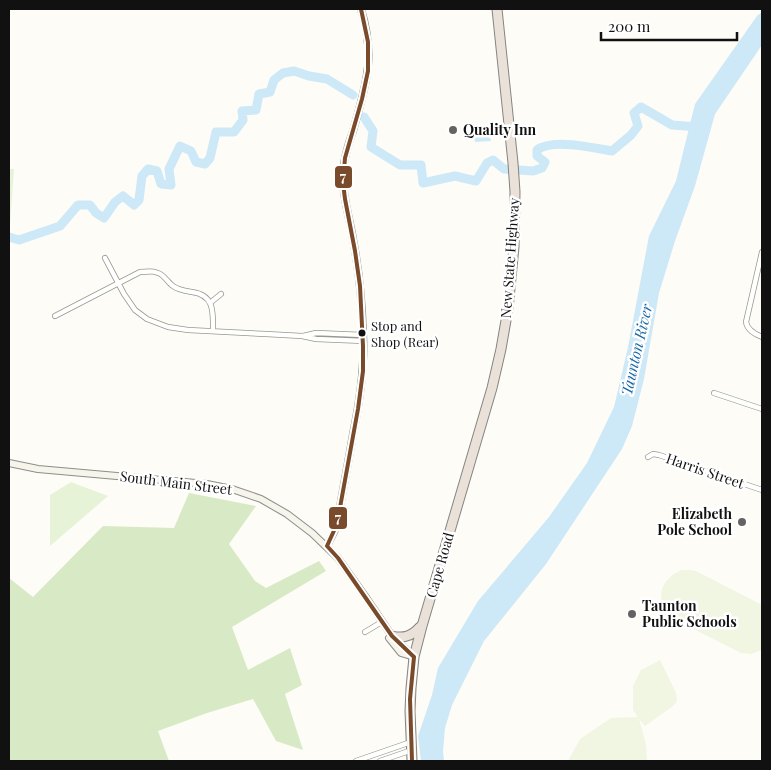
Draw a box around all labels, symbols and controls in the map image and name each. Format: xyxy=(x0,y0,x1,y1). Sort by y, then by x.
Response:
scale bar xyxy=(601,10,737,42)
text: 200 m xyxy=(608,16,651,36)
place label: Quality Inn xyxy=(463,120,537,139)
marker: Quality Inn xyxy=(447,124,459,136)
line badge: 7 xyxy=(334,165,353,189)
text: 7 xyxy=(340,167,347,186)
street label: New State Highway xyxy=(496,197,523,319)
water label: Taunton River xyxy=(616,301,656,397)
place label: Stop and Shop (Rear) xyxy=(371,317,439,350)
marker: Stop and Shop (Rear) xyxy=(357,328,367,338)
street label: Harris Street xyxy=(664,448,748,493)
street label: South Main Street xyxy=(119,466,234,499)
place label: Elizabeth Pole School xyxy=(657,504,733,539)
line badge: 7 xyxy=(328,506,348,530)
text: 7 xyxy=(335,508,342,527)
marker: Elizabeth Pole School xyxy=(736,516,748,528)
street label: Cape Road xyxy=(421,530,458,600)
place label: Taunton Public Schools xyxy=(642,596,737,631)
marker: Taunton Public Schools xyxy=(626,608,638,620)

